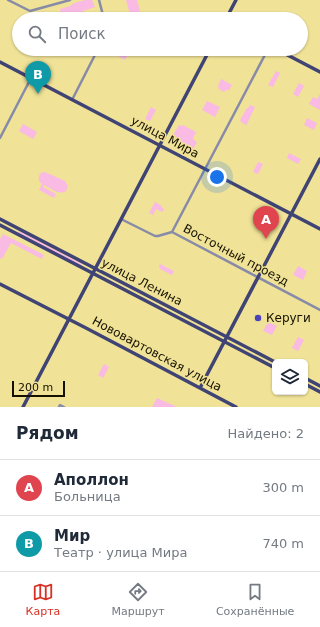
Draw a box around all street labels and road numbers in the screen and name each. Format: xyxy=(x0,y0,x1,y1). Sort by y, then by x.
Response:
street label: улица Мира xyxy=(129,113,201,161)
street label: Восточный проезд xyxy=(181,221,291,289)
street label: улица Ленина xyxy=(99,256,185,308)
street label: Нововартовская улица xyxy=(90,314,224,394)

